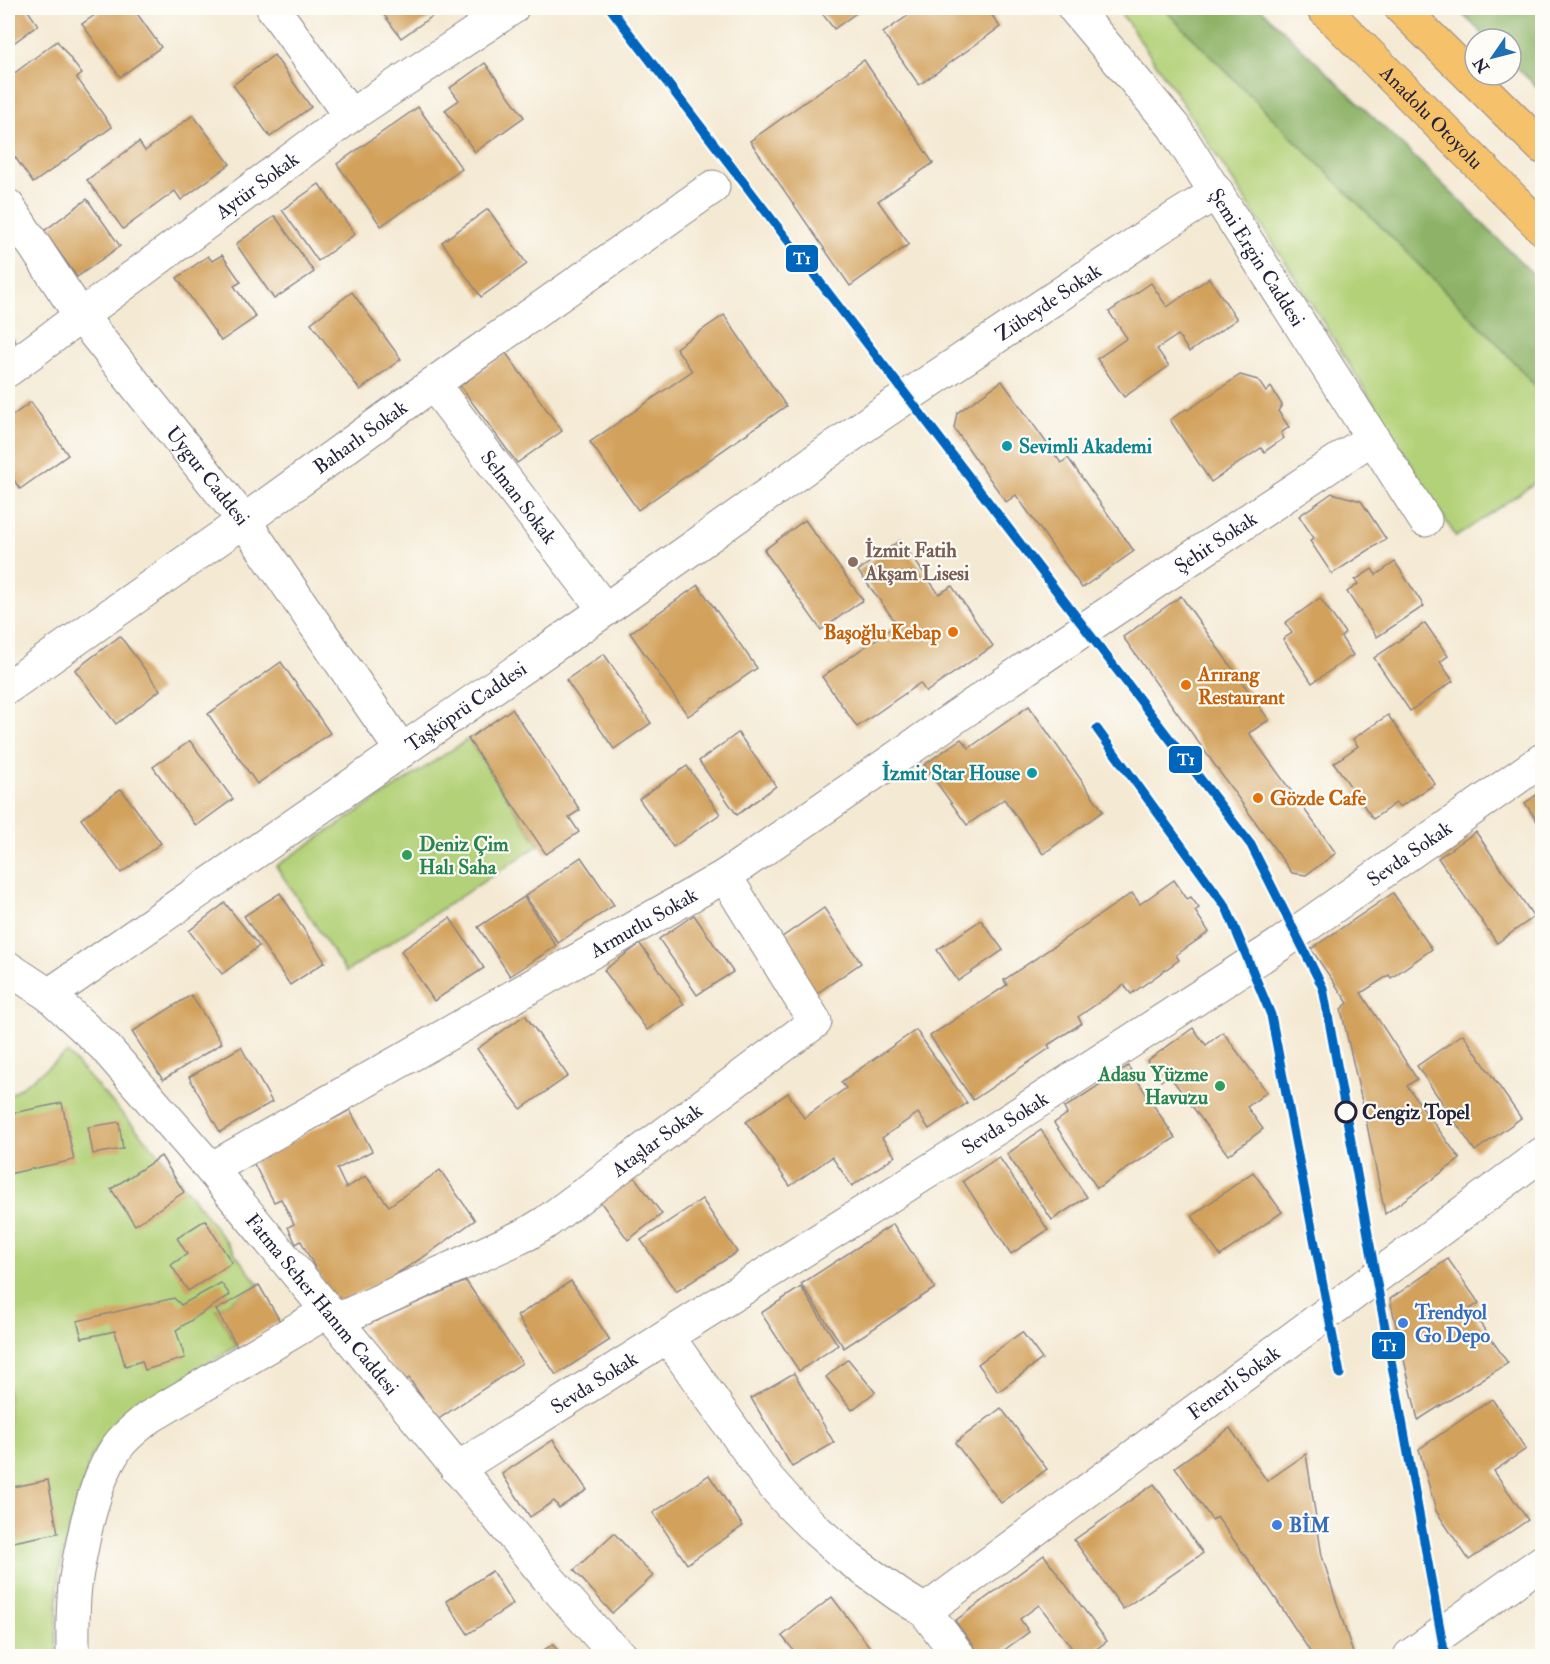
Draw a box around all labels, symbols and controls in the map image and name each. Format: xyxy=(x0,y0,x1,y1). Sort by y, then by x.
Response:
north arrow xyxy=(1463,27,1523,87)
text: N xyxy=(1469,53,1494,77)
street label: Anadolu Otoyolu xyxy=(1374,60,1488,175)
street label: Aytür Sokak xyxy=(210,146,304,225)
street label: Şemi Ergin Caddesi xyxy=(1203,184,1310,331)
line badge: T1 xyxy=(785,244,819,273)
text: T1 xyxy=(792,249,811,269)
street label: Zübeyde Sokak xyxy=(991,258,1107,347)
street label: Baharlı Sokak xyxy=(309,395,413,480)
street label: Uygur Caddesi xyxy=(160,421,255,531)
place label: Sevimli Akademi xyxy=(1019,434,1153,459)
marker: Sevimli Akademi xyxy=(1000,439,1014,453)
street label: Selman Sokak xyxy=(475,446,562,549)
street label: Şehit Sokak xyxy=(1170,506,1262,579)
place label: İzmit Fatih Akşam Lisesi xyxy=(864,537,970,586)
marker: İzmit Fatih Akşam Lisesi xyxy=(846,555,860,569)
place label: Başoğlu Kebap xyxy=(824,620,941,646)
marker: Başoğlu Kebap xyxy=(946,625,960,639)
street label: Taşköprü Caddesi xyxy=(401,656,531,757)
place label: Arırang Restaurant xyxy=(1197,662,1285,710)
marker: Arırang Restaurant xyxy=(1179,678,1193,692)
line badge: T1 xyxy=(1168,745,1203,774)
text: T1 xyxy=(1176,750,1195,770)
place label: İzmit Star House xyxy=(882,760,1021,786)
marker: İzmit Star House xyxy=(1025,766,1039,780)
place label: Gözde Cafe xyxy=(1270,786,1367,811)
marker: Gözde Cafe xyxy=(1251,791,1265,805)
street label: Sevda Sokak xyxy=(1362,815,1457,892)
place label: Deniz Çim Halı Saha xyxy=(419,832,509,880)
marker: Deniz Çim Halı Saha xyxy=(400,848,414,862)
street label: Armutlu Sokak xyxy=(585,882,702,964)
place label: Adasu Yüzme Havuzu xyxy=(1097,1062,1209,1110)
marker: Adasu Yüzme Havuzu xyxy=(1213,1079,1227,1093)
street label: Sevda Sokak xyxy=(957,1086,1053,1160)
street label: Ataşlar Sokak xyxy=(606,1098,708,1183)
place label: Cengiz Topel xyxy=(1362,1100,1471,1126)
marker: Cengiz Topel xyxy=(1335,1101,1357,1123)
street label: Fatma Seher Hanım Caddesi xyxy=(240,1208,404,1400)
place label: Trendyol Go Depo xyxy=(1414,1300,1490,1349)
marker: Trendyol Go Depo xyxy=(1396,1316,1410,1330)
line badge: T1 xyxy=(1371,1331,1406,1360)
text: T1 xyxy=(1378,1336,1397,1356)
street label: Fenerli Sokak xyxy=(1183,1340,1285,1425)
street label: Sevda Sokak xyxy=(546,1346,643,1420)
place label: BİM xyxy=(1289,1512,1330,1538)
marker: BİM xyxy=(1270,1518,1284,1532)

